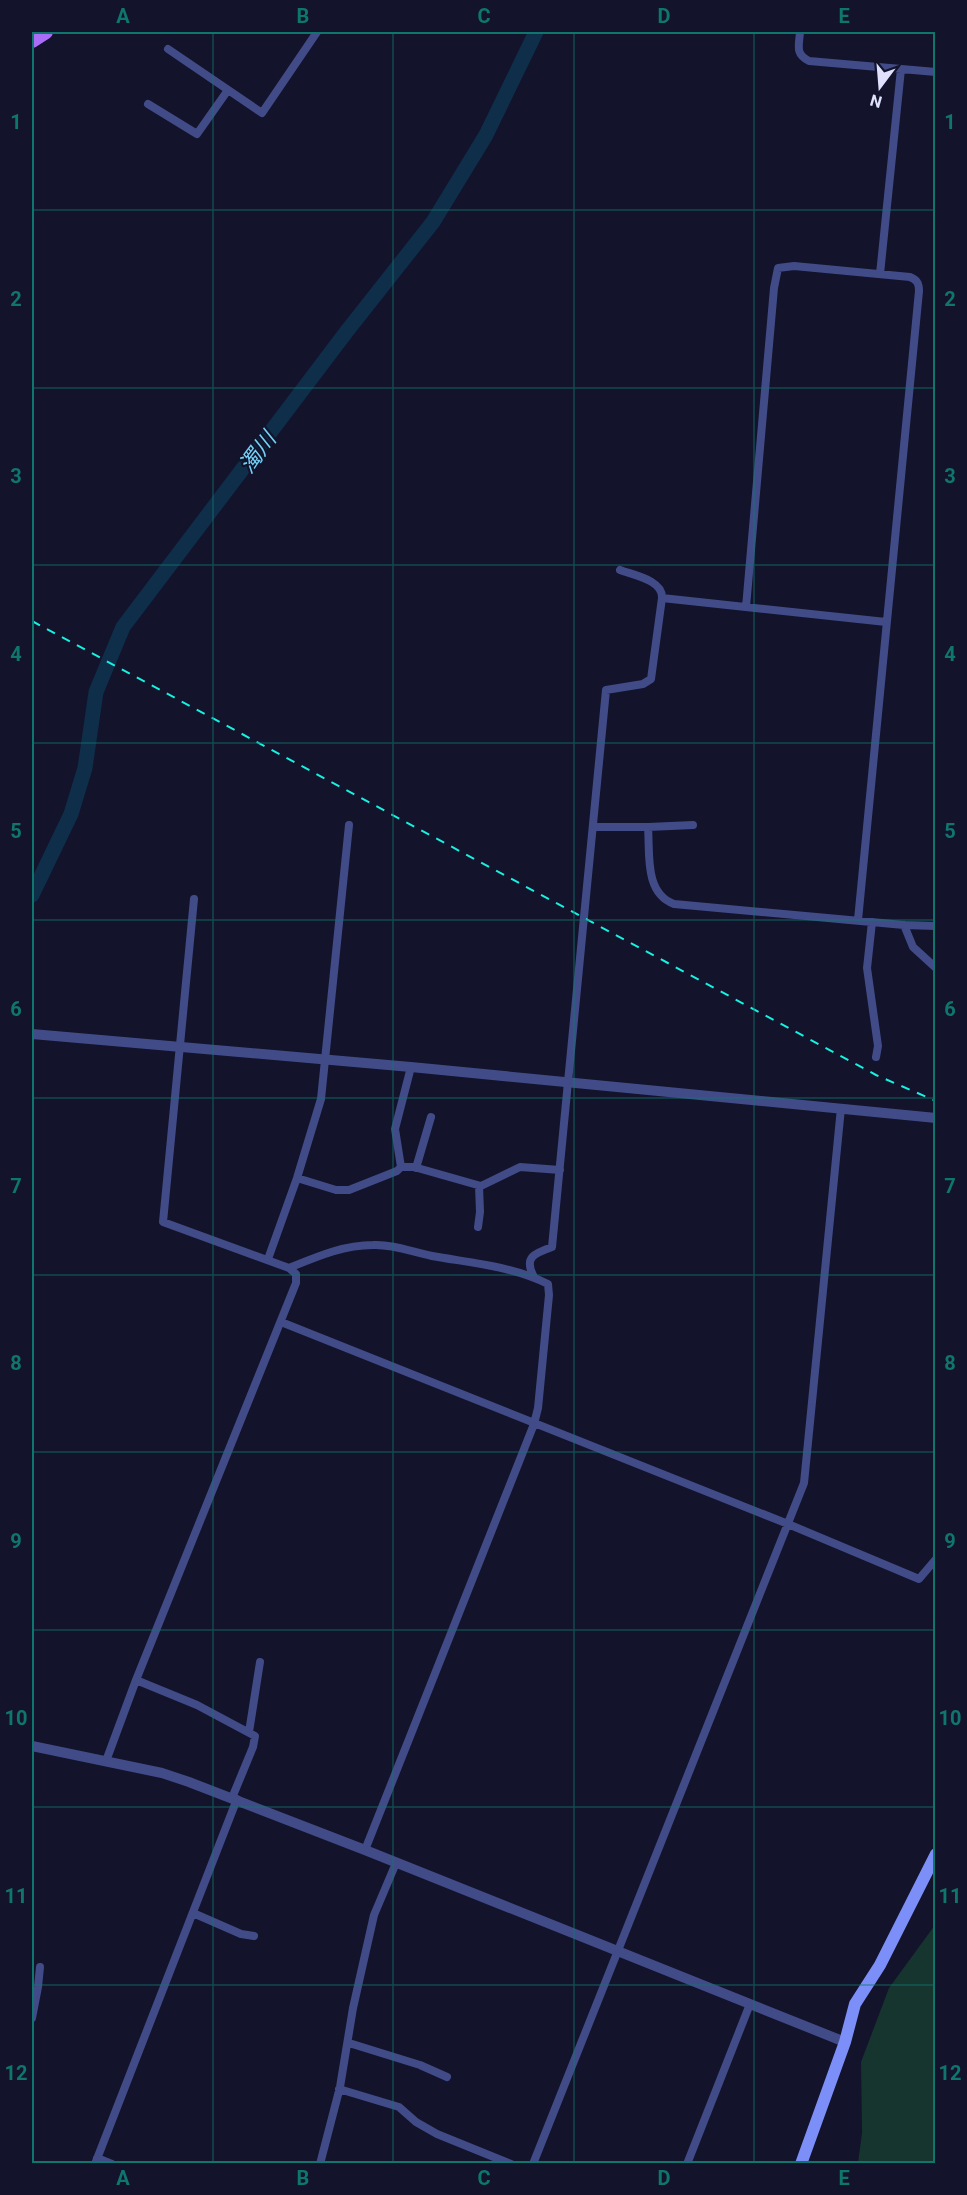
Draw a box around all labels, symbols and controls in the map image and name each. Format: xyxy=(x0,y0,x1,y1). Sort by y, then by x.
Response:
text: A xyxy=(116,4,130,28)
text: B xyxy=(297,4,309,28)
text: C xyxy=(477,4,491,28)
text: D xyxy=(658,4,671,28)
text: E xyxy=(838,4,850,28)
north arrow xyxy=(850,57,910,117)
text: N xyxy=(868,90,884,112)
text: 1 xyxy=(10,110,22,134)
text: 1 xyxy=(944,110,956,134)
text: 2 xyxy=(10,287,22,311)
text: 2 xyxy=(944,287,956,311)
water label: 濁川 xyxy=(234,426,282,477)
text: 3 xyxy=(10,464,22,488)
text: 3 xyxy=(944,464,956,488)
text: 4 xyxy=(10,642,22,666)
text: 4 xyxy=(944,642,956,666)
text: 5 xyxy=(10,819,22,843)
text: 5 xyxy=(944,819,956,843)
text: 6 xyxy=(10,997,22,1021)
text: 6 xyxy=(944,997,956,1021)
text: 7 xyxy=(10,1174,22,1198)
text: 7 xyxy=(944,1174,956,1198)
text: 8 xyxy=(10,1351,22,1375)
text: 8 xyxy=(944,1351,956,1375)
text: 9 xyxy=(10,1529,22,1553)
text: 9 xyxy=(944,1529,956,1553)
text: 10 xyxy=(5,1706,27,1730)
text: 10 xyxy=(939,1706,961,1730)
text: 11 xyxy=(5,1884,27,1908)
text: 11 xyxy=(939,1884,961,1908)
text: 12 xyxy=(5,2061,27,2085)
text: 12 xyxy=(939,2061,961,2085)
text: A xyxy=(116,2166,130,2190)
text: B xyxy=(297,2166,309,2190)
text: C xyxy=(477,2166,491,2190)
text: D xyxy=(658,2166,671,2190)
text: E xyxy=(838,2166,850,2190)

